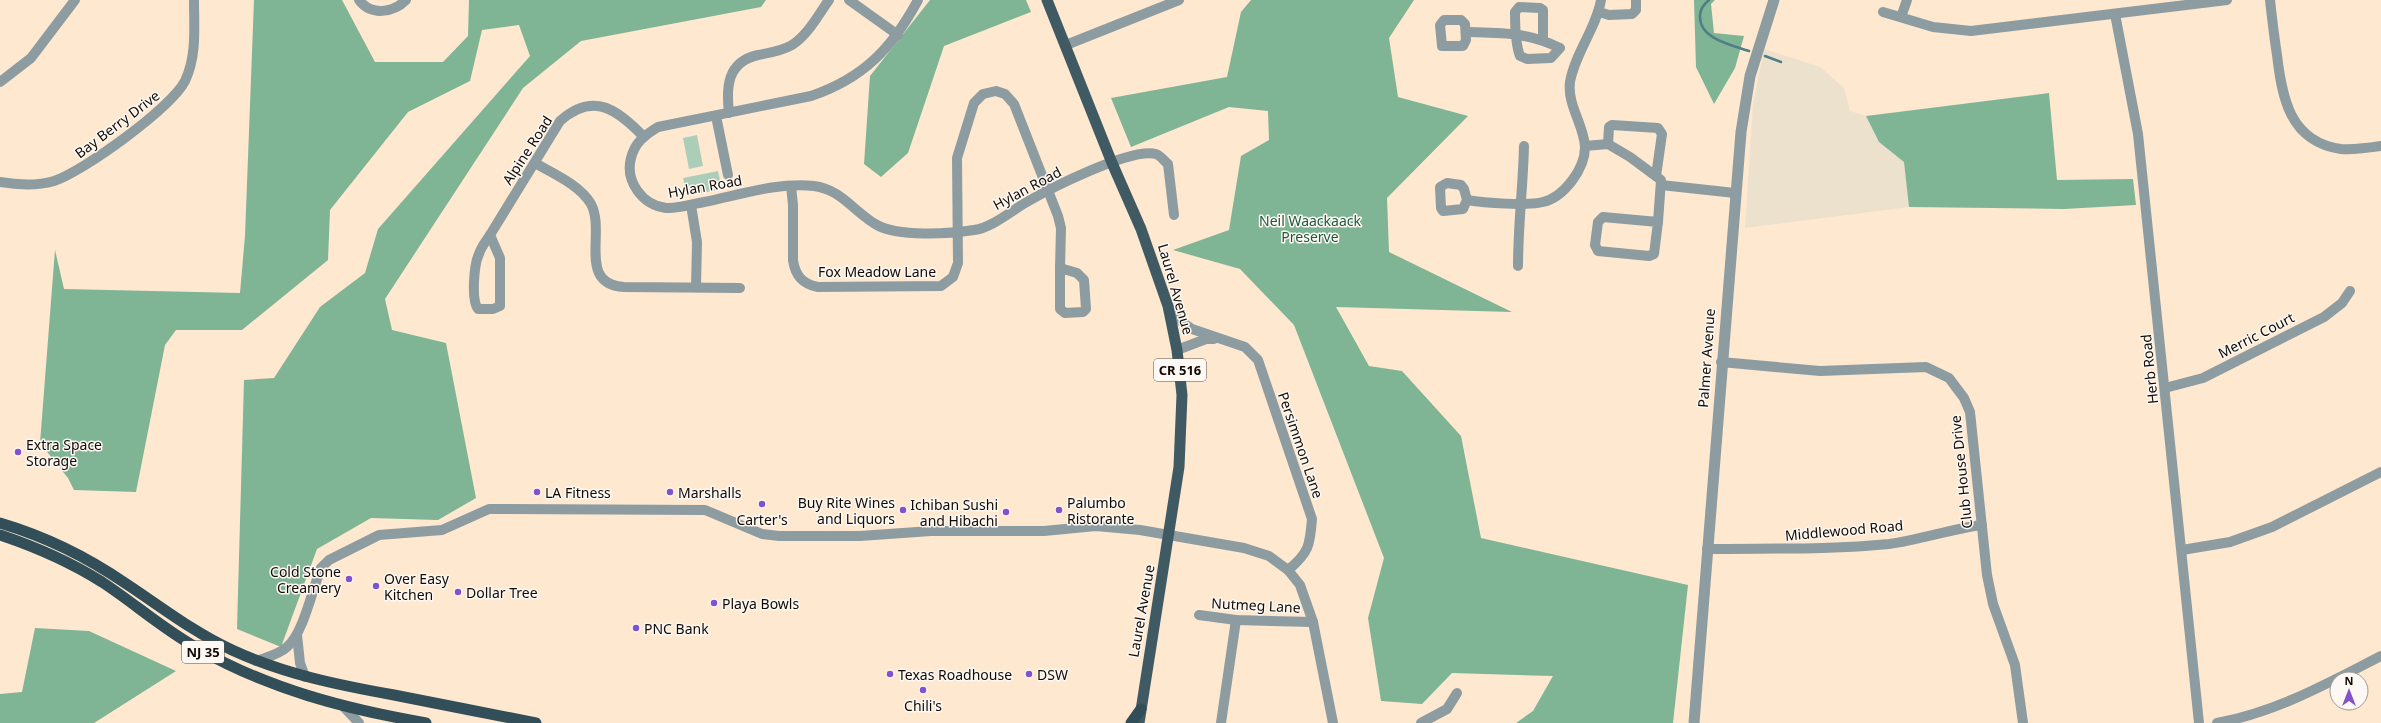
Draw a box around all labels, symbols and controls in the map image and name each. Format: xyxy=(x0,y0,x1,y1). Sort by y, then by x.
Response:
street label: Bay Berry Drive xyxy=(71,86,163,162)
street label: Alpine Road xyxy=(498,112,556,188)
street label: Hylan Road xyxy=(989,162,1065,214)
street label: Hylan Road xyxy=(666,170,744,202)
park label: Neil Waackaack Preserve xyxy=(1259,211,1361,246)
street label: Laurel Avenue xyxy=(1154,241,1198,337)
street label: Fox Meadow Lane xyxy=(818,262,936,281)
street label: Palmer Avenue xyxy=(1693,308,1719,408)
street label: Merric Court xyxy=(2215,308,2297,362)
street label: Herb Road xyxy=(2136,333,2162,405)
road number: CR 516 xyxy=(1154,359,1206,381)
street label: Persimmon Lane xyxy=(1274,389,1328,501)
street label: Club House Drive xyxy=(1946,414,1976,530)
place label: Extra Space Storage xyxy=(26,435,102,470)
marker: Extra Space Storage xyxy=(13,447,23,457)
place label: LA Fitness xyxy=(545,483,611,502)
place label: Marshalls xyxy=(678,483,742,502)
marker: LA Fitness xyxy=(532,487,542,497)
marker: Marshalls xyxy=(665,487,675,497)
place label: Buy Rite Wines and Liquors xyxy=(798,493,895,528)
place label: Palumbo Ristorante xyxy=(1067,493,1135,528)
place label: Ichiban Sushi and Hibachi xyxy=(910,495,998,530)
marker: Carter's xyxy=(757,499,767,509)
marker: Buy Rite Wines and Liquors xyxy=(898,505,908,515)
marker: Palumbo Ristorante xyxy=(1054,505,1064,515)
marker: Ichiban Sushi and Hibachi xyxy=(1001,507,1011,517)
place label: Carter's xyxy=(736,510,788,529)
street label: Middlewood Road xyxy=(1784,515,1904,545)
place label: Cold Stone Creamery xyxy=(270,562,342,597)
street label: Laurel Avenue xyxy=(1124,563,1159,659)
place label: Over Easy Kitchen xyxy=(384,569,450,604)
marker: Cold Stone Creamery xyxy=(344,574,354,584)
marker: Over Easy Kitchen xyxy=(371,581,381,591)
place label: Dollar Tree xyxy=(466,583,538,602)
marker: Dollar Tree xyxy=(453,587,463,597)
street label: Nutmeg Lane xyxy=(1211,593,1301,617)
place label: Playa Bowls xyxy=(722,594,799,613)
marker: Playa Bowls xyxy=(709,598,719,608)
place label: PNC Bank xyxy=(644,619,709,638)
marker: PNC Bank xyxy=(631,623,641,633)
road number: NJ 35 xyxy=(182,641,224,663)
place label: Texas Roadhouse xyxy=(898,665,1012,684)
place label: DSW xyxy=(1037,665,1068,684)
marker: Texas Roadhouse xyxy=(885,669,895,679)
marker: DSW xyxy=(1024,669,1034,679)
north arrow xyxy=(2329,671,2369,711)
text: N xyxy=(2345,673,2353,688)
marker: Chili's xyxy=(918,685,928,695)
place label: Chili's xyxy=(904,696,942,715)

